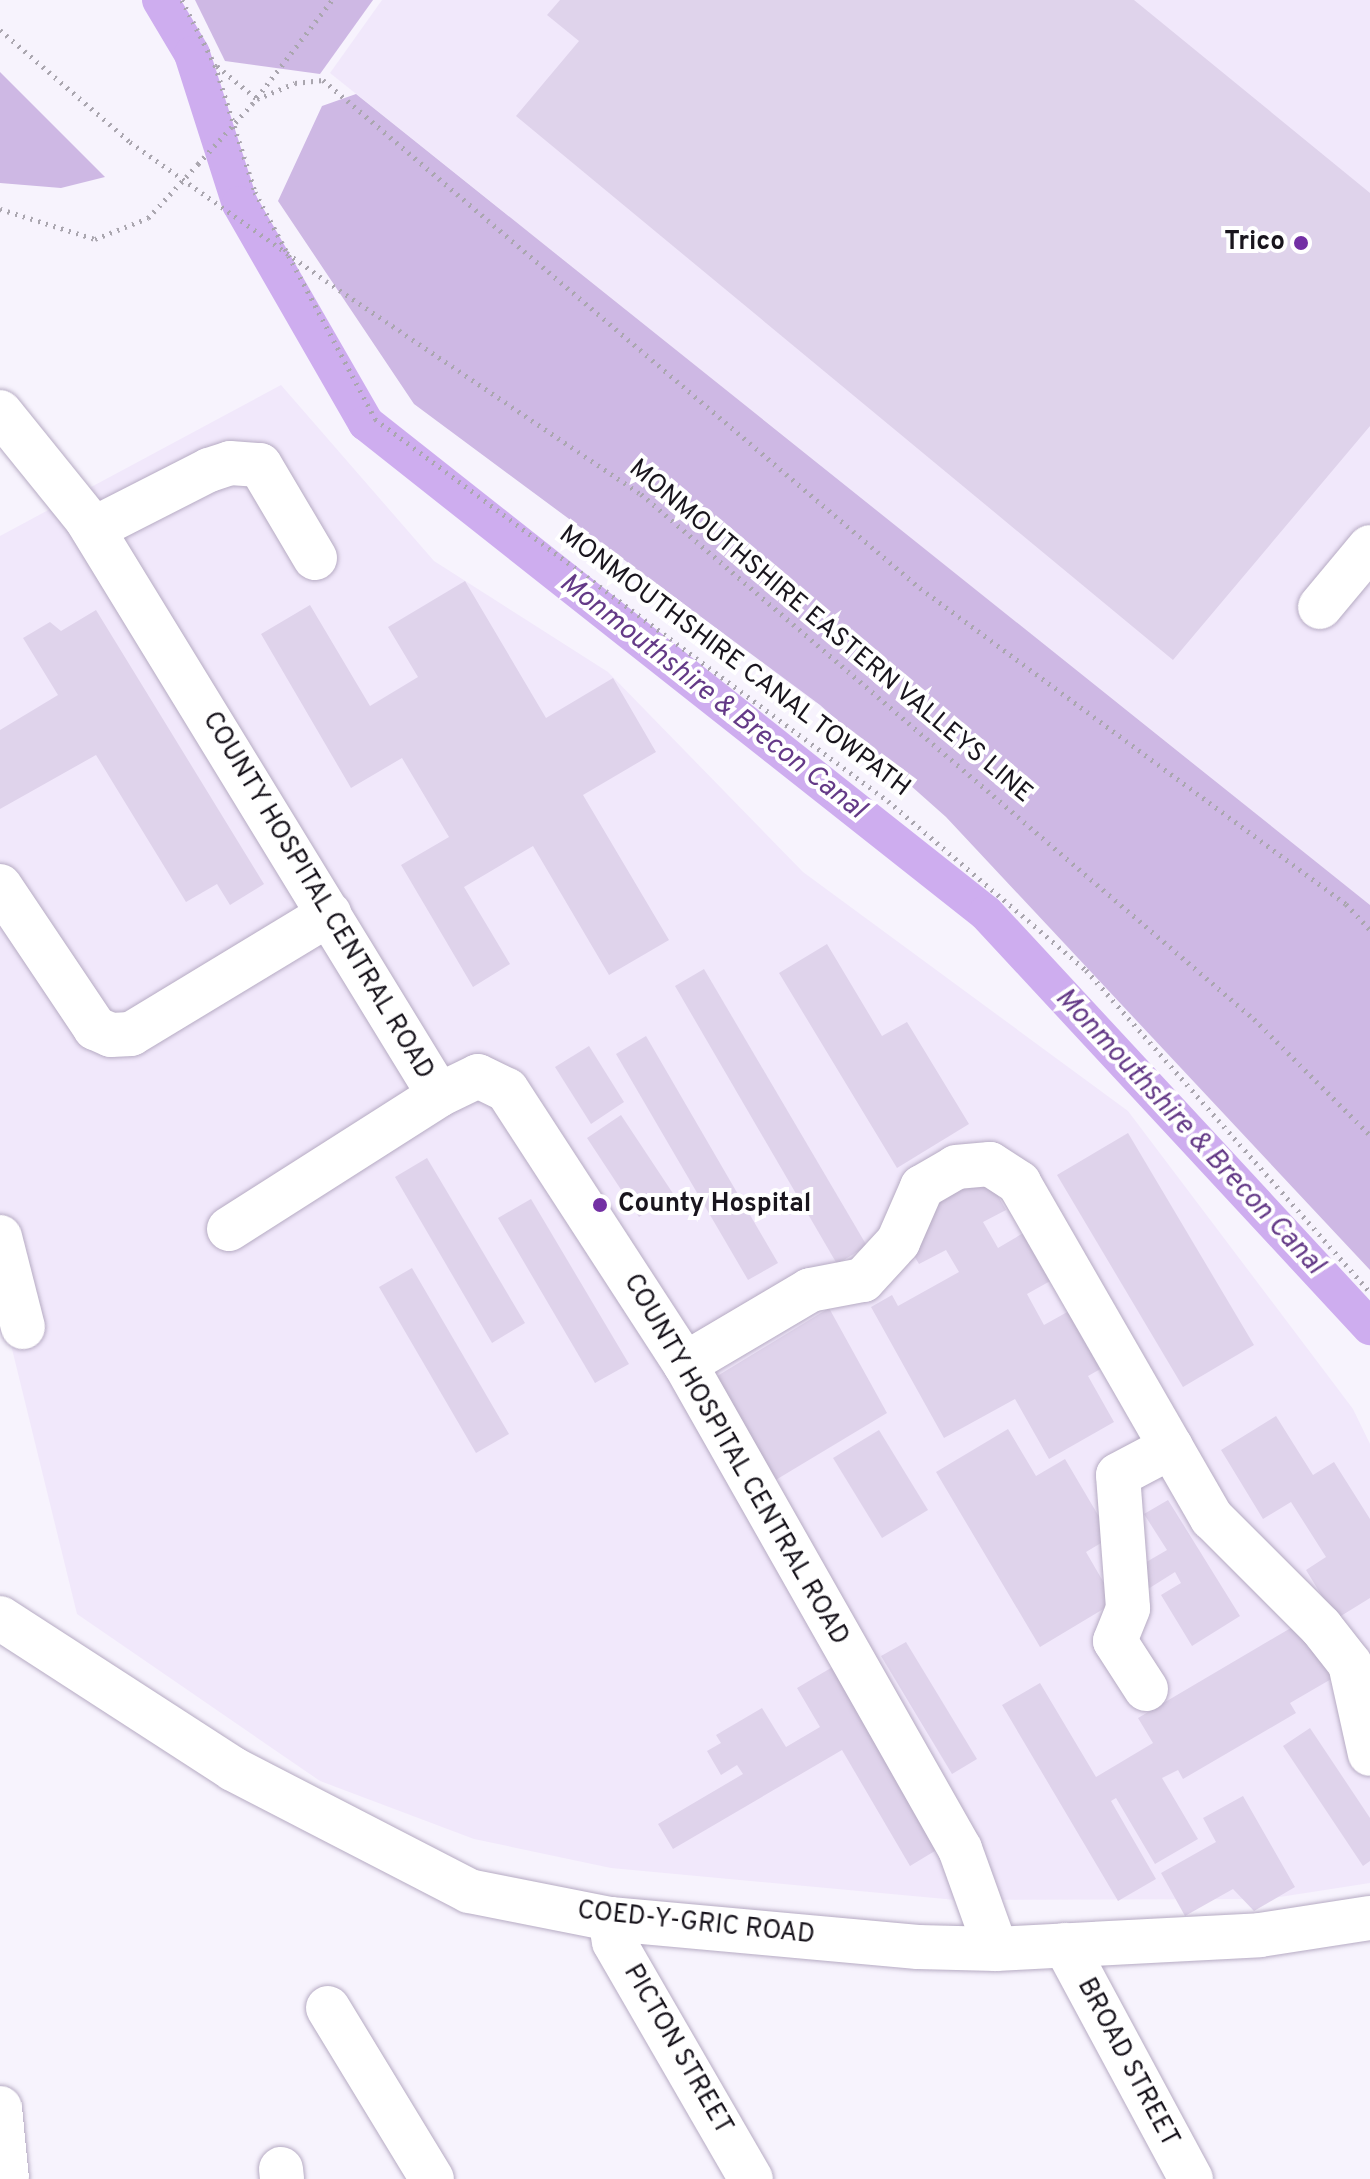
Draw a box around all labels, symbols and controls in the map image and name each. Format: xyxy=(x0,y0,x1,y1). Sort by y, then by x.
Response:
place label: Trico xyxy=(1224,227,1285,259)
marker: Trico xyxy=(1292,234,1310,252)
street label: MONMOUTHSHIRE EASTERN VALLEYS LINE xyxy=(621,453,1039,811)
street label: MONMOUTHSHIRE CANAL TOWPATH xyxy=(552,519,916,805)
water label: Monmouthshire & Brecon Canal xyxy=(552,567,872,827)
street label: COUNTY HOSPITAL CENTRAL ROAD xyxy=(194,706,440,1086)
water label: Monmouthshire & Brecon Canal xyxy=(1047,982,1331,1282)
place label: County Hospital xyxy=(618,1189,811,1221)
marker: County Hospital xyxy=(589,1194,611,1216)
street label: COUNTY HOSPITAL CENTRAL ROAD xyxy=(615,1268,855,1652)
street label: COED-Y-GRIC ROAD xyxy=(576,1896,816,1952)
street label: PICTON STREET xyxy=(616,1959,738,2141)
street label: BROAD STREET xyxy=(1069,1973,1185,2153)

